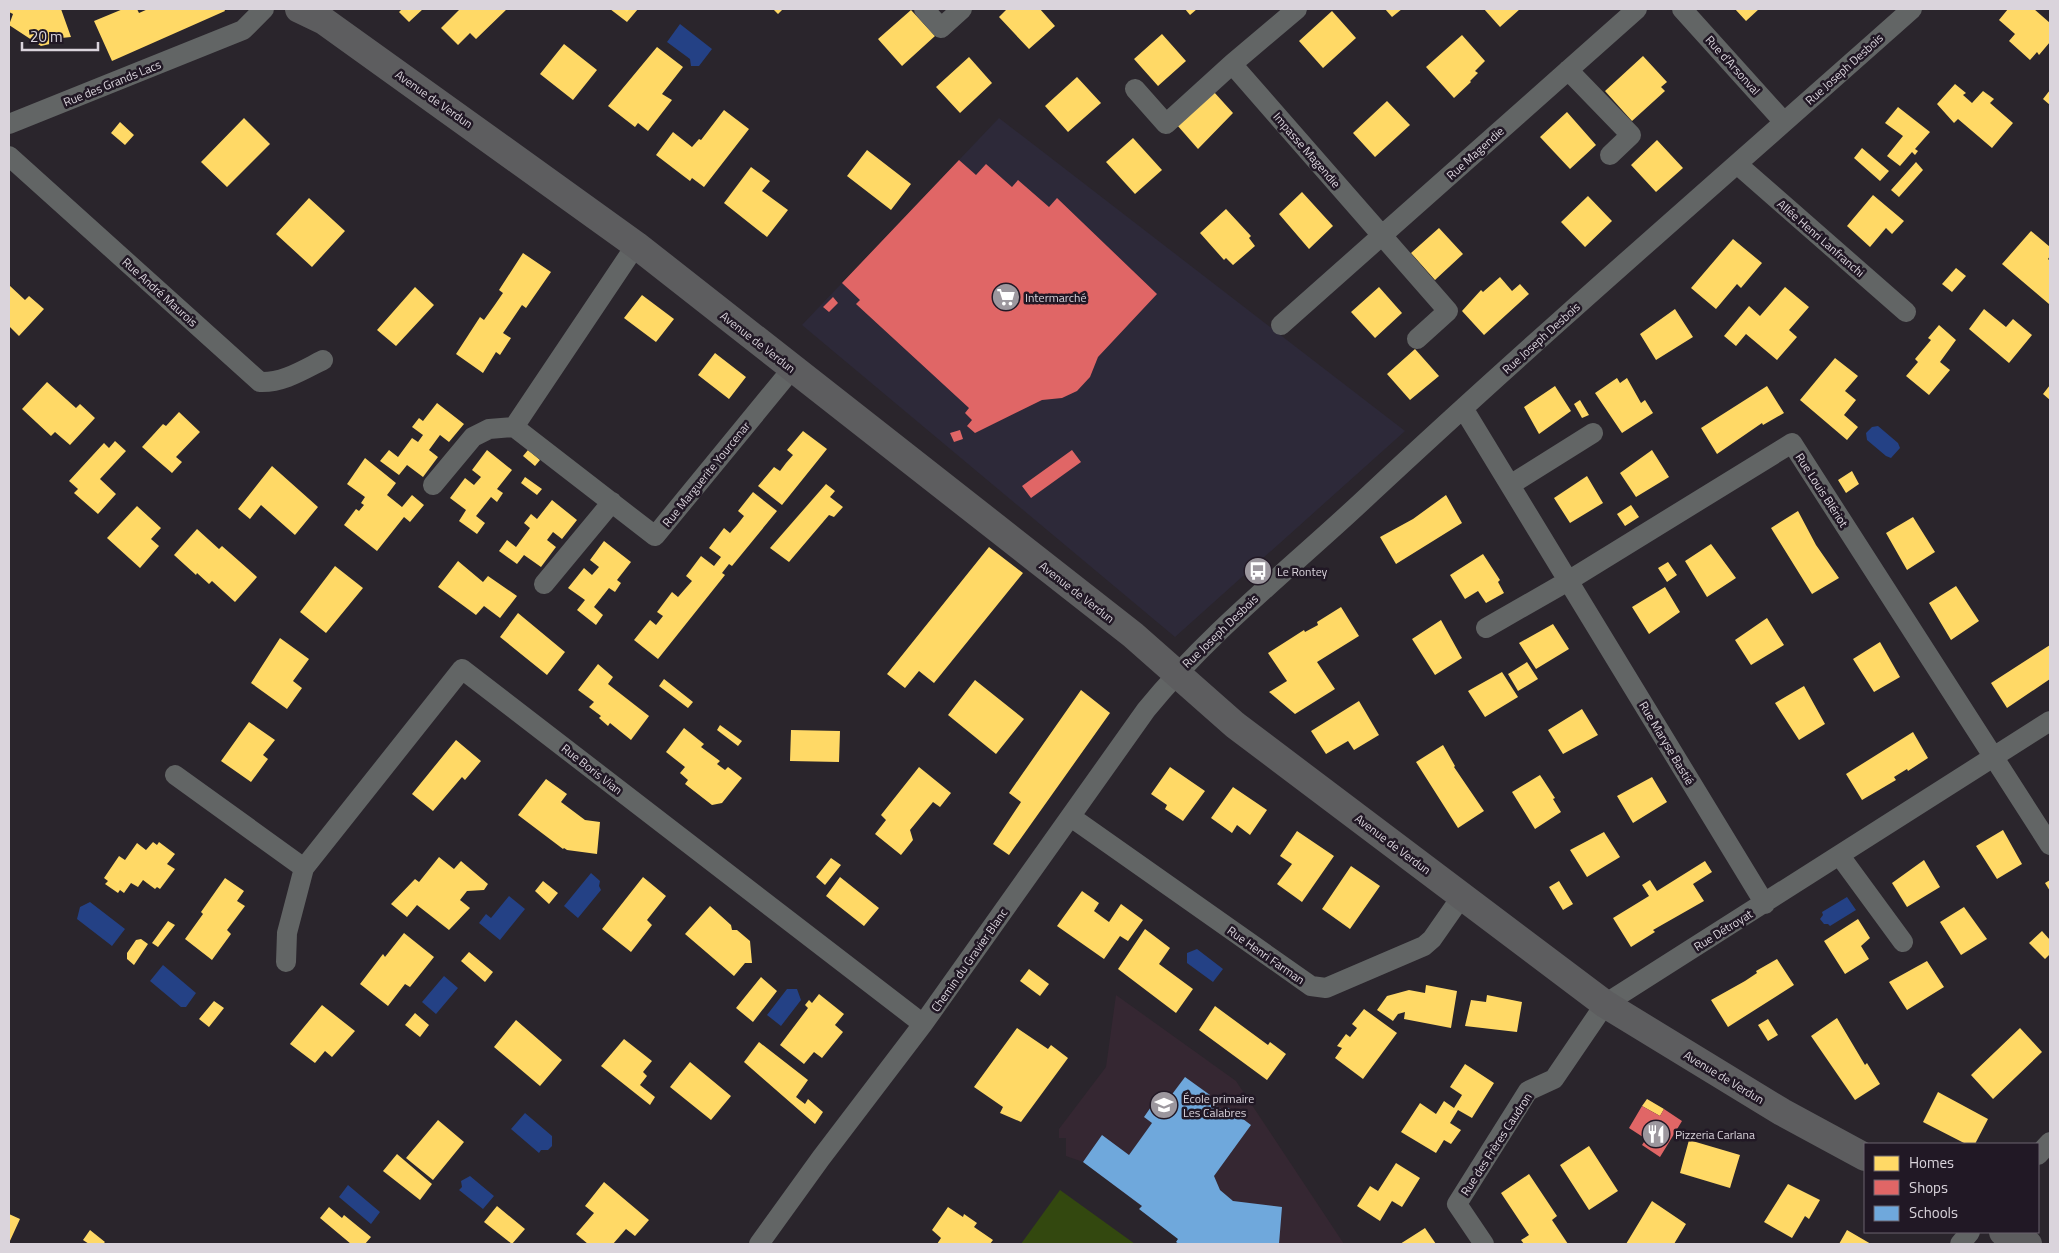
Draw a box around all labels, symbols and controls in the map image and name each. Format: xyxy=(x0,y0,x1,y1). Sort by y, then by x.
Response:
scale bar xyxy=(22,20,99,52)
text: 20 m xyxy=(30,25,63,48)
street label: Rue Joseph Desbois xyxy=(1801,28,1888,109)
street label: Rue d'Arsonval xyxy=(1701,31,1765,99)
street label: Rue des Grands Lacs xyxy=(60,55,164,111)
street label: Avenue de Verdun xyxy=(391,65,477,133)
street label: Impasse Magendie xyxy=(1269,108,1345,192)
street label: Rue Magendie xyxy=(1442,122,1508,184)
street label: Allée Henri Lanfranchi xyxy=(1773,195,1869,281)
street label: Rue André Maurois xyxy=(118,253,202,332)
supermarket icon: Intermarché xyxy=(991,282,1021,312)
place label: Intermarché xyxy=(1025,288,1087,307)
street label: Rue Joseph Desbois xyxy=(1498,297,1585,378)
street label: Avenue de Verdun xyxy=(716,306,800,378)
street label: Rue Marguerite Yourcenar xyxy=(657,417,755,531)
street label: Rue Louis Blériot xyxy=(1791,449,1854,532)
street label: Avenue de Verdun xyxy=(1035,556,1119,628)
bus stop icon: Le Rontey xyxy=(1243,556,1273,586)
place label: Le Rontey xyxy=(1277,562,1328,581)
street label: Rue Joseph Desbois xyxy=(1178,589,1263,672)
street label: Rue Maryse Bastié xyxy=(1635,698,1699,788)
street label: Rue Boris Vian xyxy=(557,739,627,799)
street label: Avenue de Verdun xyxy=(1351,809,1435,879)
street label: Chemin du Gravier Blanc xyxy=(926,904,1012,1016)
street label: Rue Détroyat xyxy=(1690,904,1757,956)
street label: Rue Henri Farman xyxy=(1223,921,1309,989)
street label: Avenue de Verdun xyxy=(1680,1045,1768,1109)
place label: École primaire Les Calabres xyxy=(1183,1089,1254,1122)
street label: Rue des Frères Caudron xyxy=(1455,1089,1537,1199)
school or university icon: École primaire Les Calabres xyxy=(1149,1090,1179,1120)
restaurant icon: Pizzeria Carlana xyxy=(1641,1119,1671,1149)
place label: Pizzeria Carlana xyxy=(1675,1125,1755,1144)
legend xyxy=(1864,1143,2039,1233)
text: Homes xyxy=(1909,1151,1954,1174)
text: Shops xyxy=(1909,1176,1948,1199)
text: Schools xyxy=(1909,1201,1958,1224)

